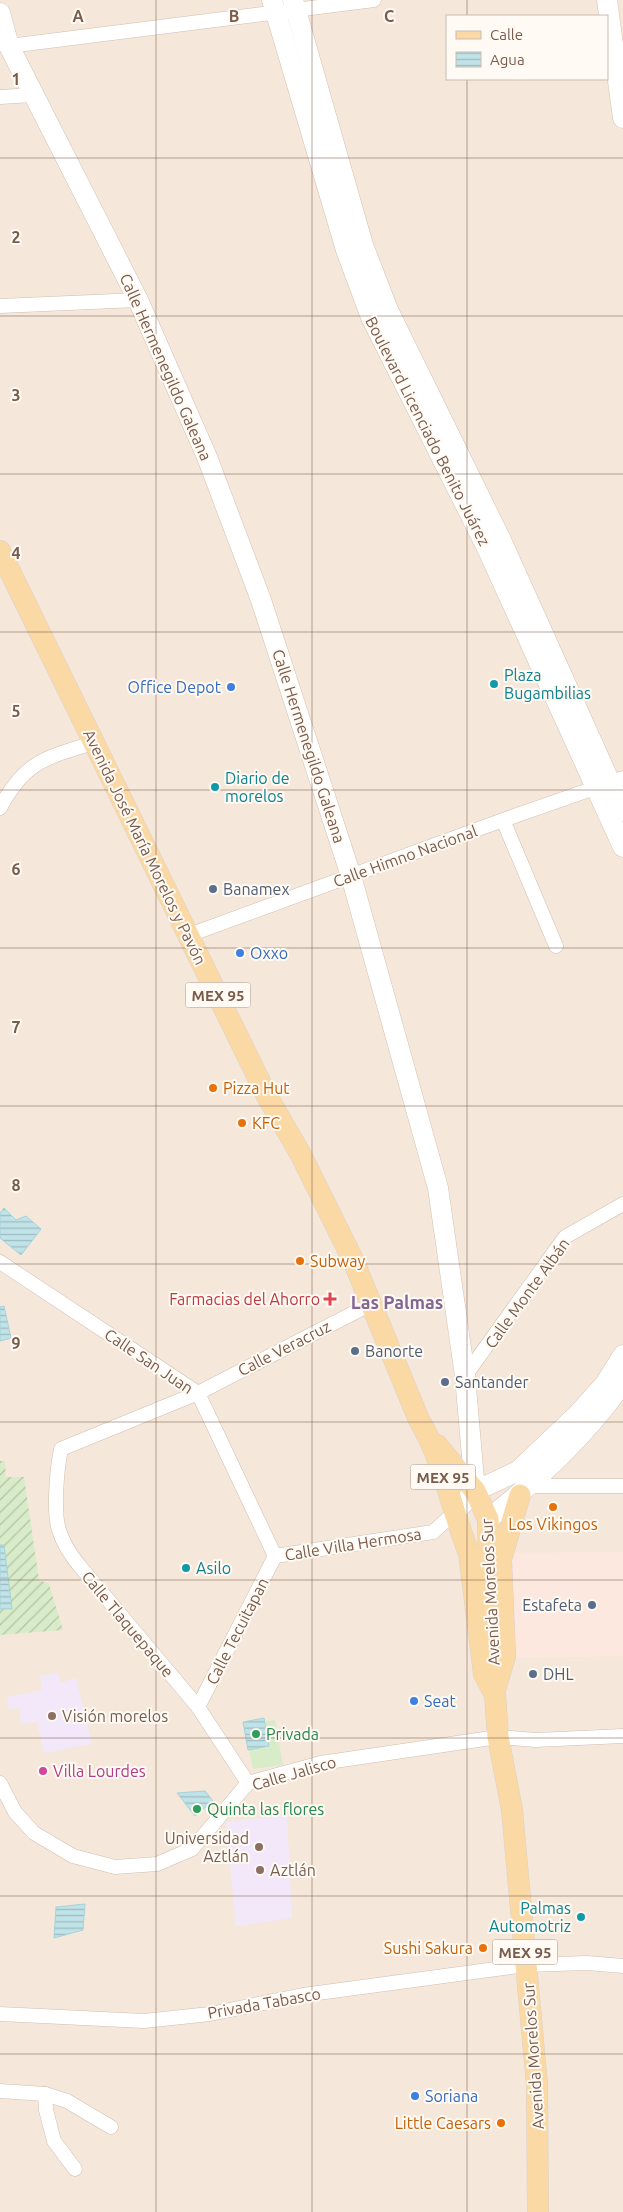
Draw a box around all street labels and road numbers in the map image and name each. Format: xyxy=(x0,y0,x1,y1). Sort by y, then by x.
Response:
street label: Calle Hermenegildo Galeana xyxy=(117,271,215,463)
street label: Boulevard Licenciado Benito Juárez xyxy=(362,313,494,549)
street label: Calle Hermenegildo Galeana xyxy=(269,647,349,845)
street label: Avenida José María Morelos y Pavón xyxy=(80,727,210,967)
street label: Calle Himno Nacional xyxy=(331,822,479,890)
road number: MEX 95 xyxy=(186,982,250,1008)
street label: Calle Monte Albán xyxy=(481,1235,573,1351)
street label: Calle Veracruz xyxy=(235,1317,333,1379)
street label: Calle San Juan xyxy=(101,1325,197,1397)
road number: MEX 95 xyxy=(410,1464,476,1490)
street label: Avenida Morelos Sur xyxy=(477,1518,503,1666)
street label: Calle Villa Hermosa xyxy=(283,1524,423,1564)
street label: Calle Tlaquepaque xyxy=(79,1567,177,1681)
street label: Calle Tecuitapan xyxy=(202,1575,272,1687)
street label: Calle Jalisco xyxy=(250,1752,338,1794)
road number: MEX 95 xyxy=(492,1940,558,1964)
street label: Avenida Morelos Sur xyxy=(519,1982,547,2130)
street label: Privada Tabasco xyxy=(206,1984,322,2022)

